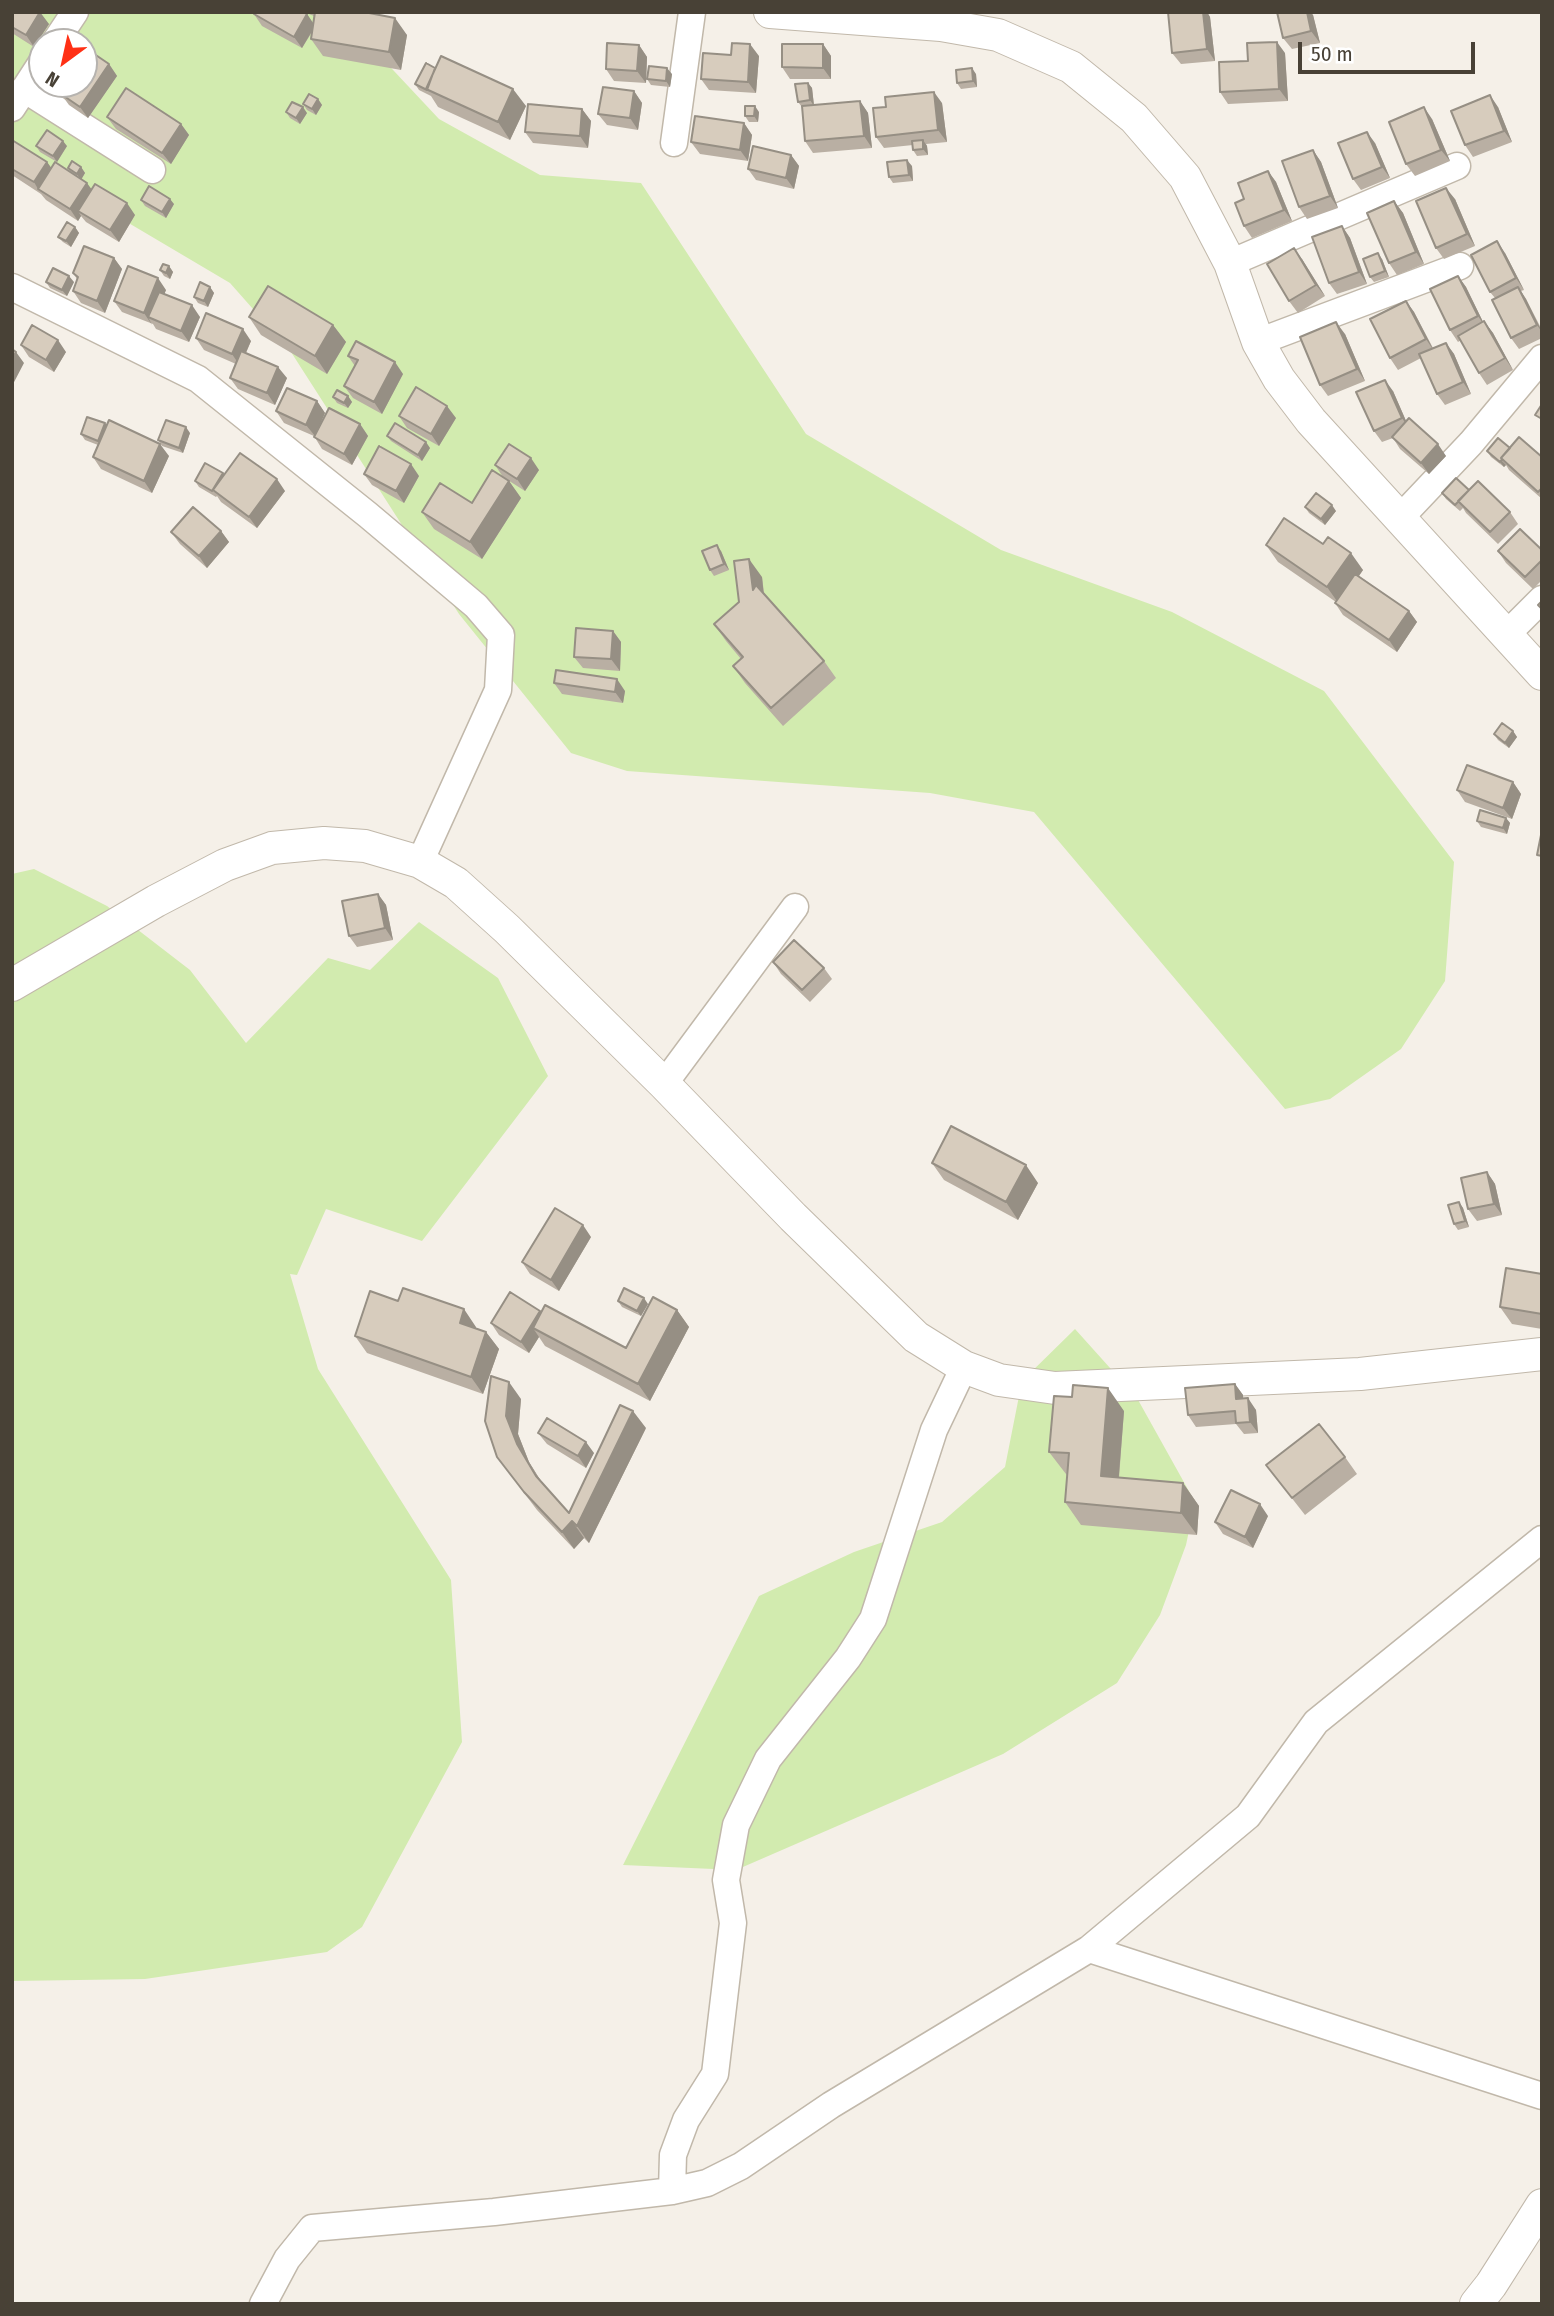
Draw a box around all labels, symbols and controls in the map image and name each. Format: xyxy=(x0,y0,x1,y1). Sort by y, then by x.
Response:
north arrow xyxy=(28,28,98,98)
scale bar xyxy=(1302,28,1479,72)
text: 50 m xyxy=(1311,41,1353,67)
text: N xyxy=(41,67,63,92)

